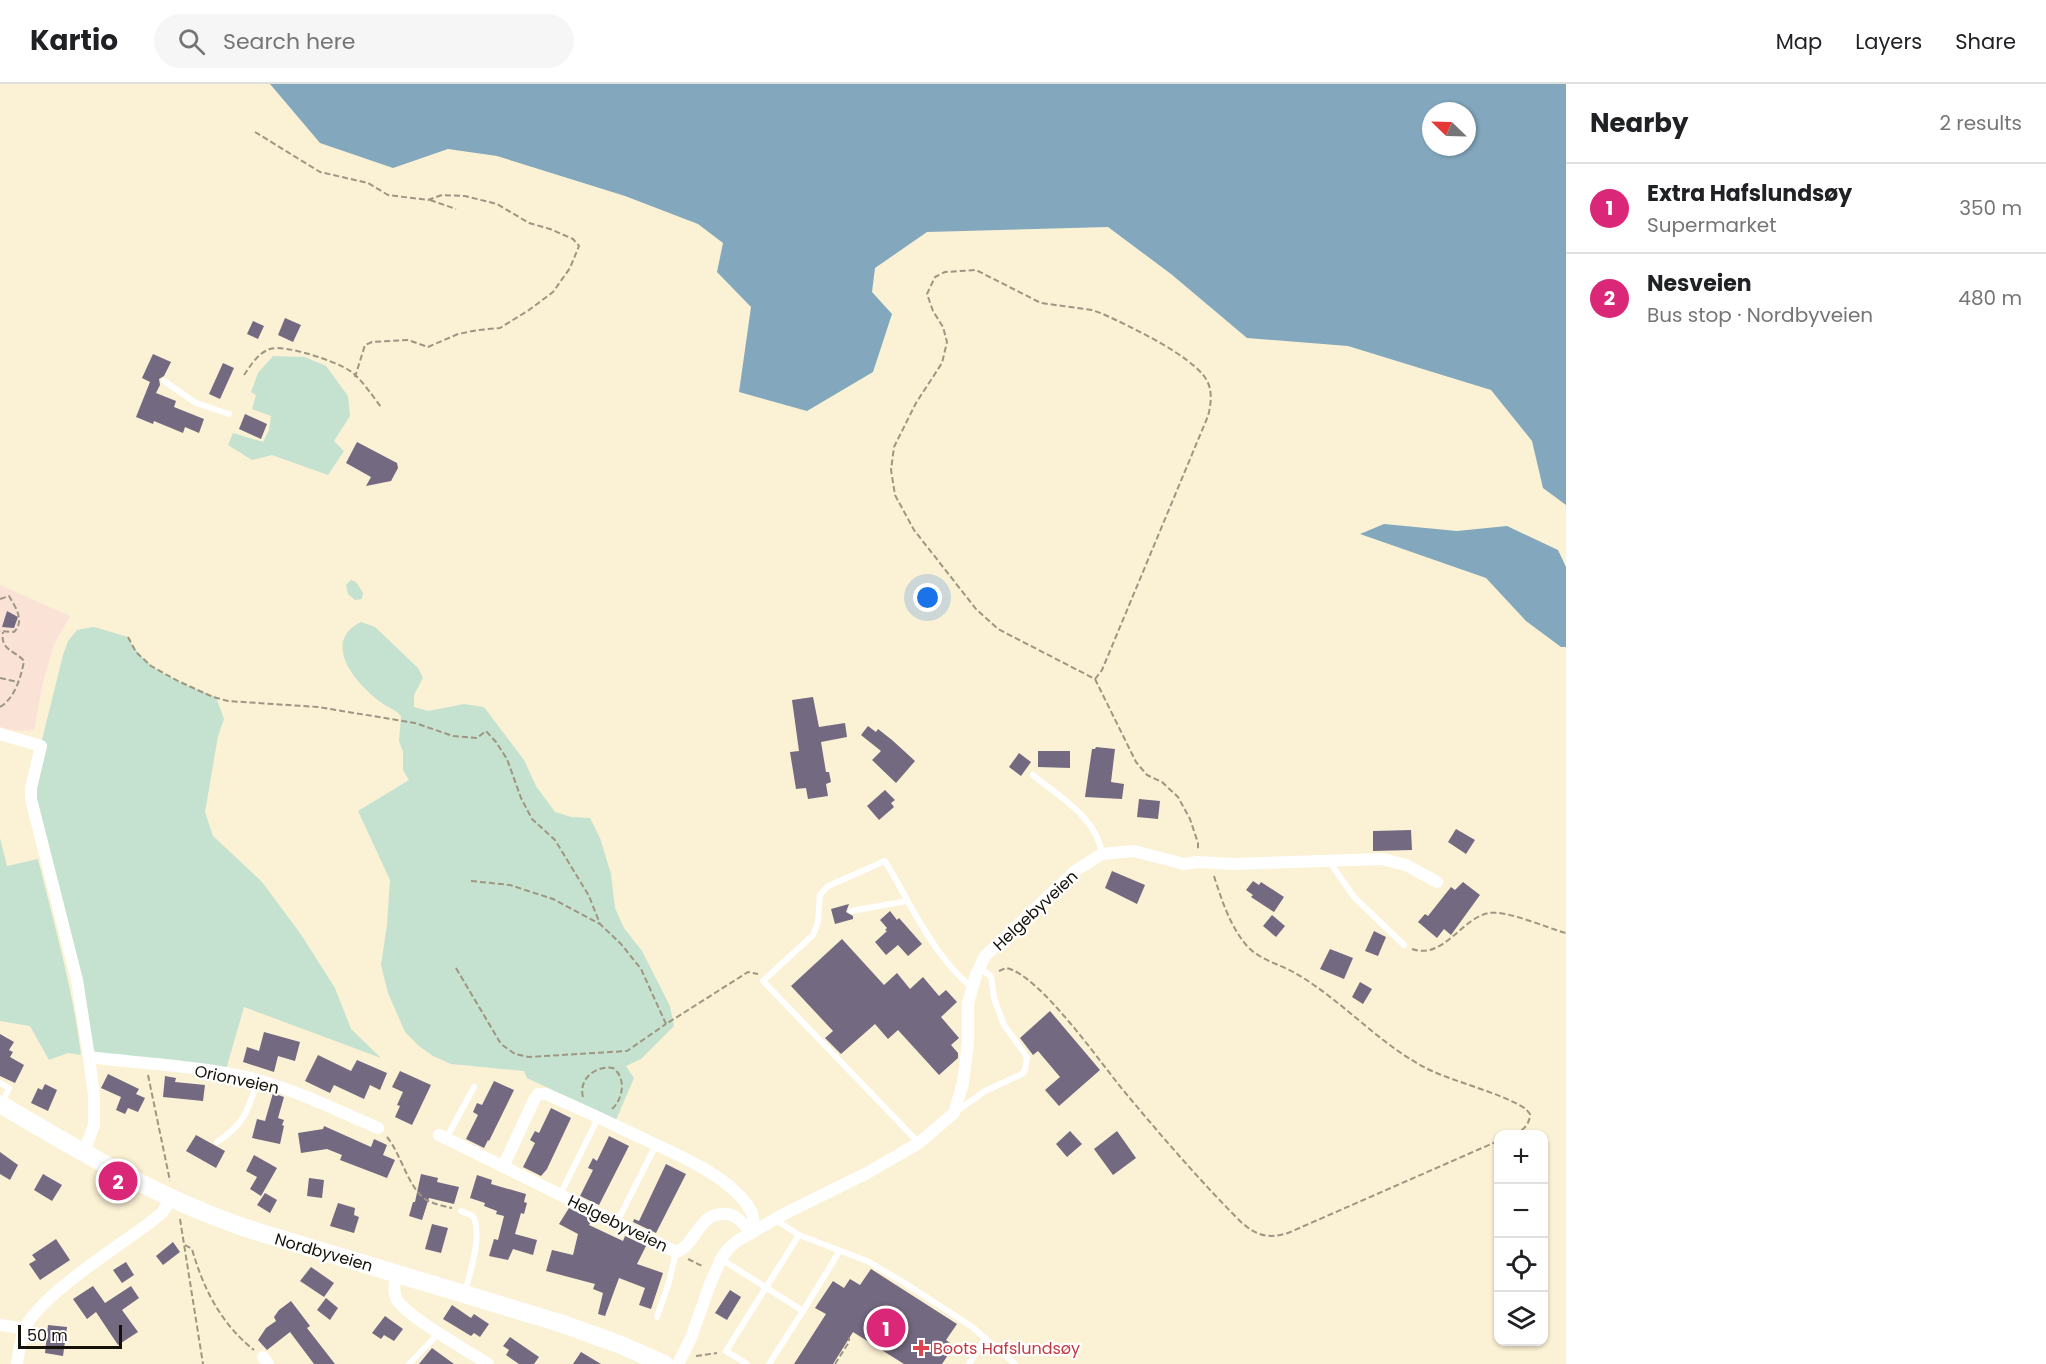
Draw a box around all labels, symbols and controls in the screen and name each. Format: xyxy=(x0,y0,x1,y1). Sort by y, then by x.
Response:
search box xyxy=(154,14,574,68)
text: Kartio xyxy=(30,21,118,60)
icon: search xyxy=(175,25,208,58)
text: Search here xyxy=(223,26,356,57)
text: Map xyxy=(1776,27,1822,56)
text: Layers xyxy=(1855,27,1922,56)
text: Share xyxy=(1955,27,2016,56)
north arrow xyxy=(1422,102,1476,156)
text: Nearby xyxy=(1590,105,1688,141)
text: 2 results xyxy=(1939,109,2022,137)
text: Extra Hafslundsøy xyxy=(1647,178,1852,209)
text: 1 xyxy=(1606,194,1613,222)
text: 350 m xyxy=(1959,194,2022,222)
text: Supermarket xyxy=(1647,211,1776,239)
text: Nesveien xyxy=(1647,268,1752,299)
text: 2 xyxy=(1604,284,1615,312)
text: 480 m xyxy=(1958,284,2022,312)
text: Bus stop · Nordbyveien xyxy=(1647,301,1873,329)
your location xyxy=(913,583,942,612)
street label: Helgebyveien xyxy=(988,865,1083,956)
street label: Orionveien xyxy=(192,1059,281,1100)
map controls xyxy=(1494,1130,1548,1346)
button: + xyxy=(1494,1130,1548,1184)
pin: 2 xyxy=(98,1158,138,1204)
button: − xyxy=(1494,1184,1548,1238)
street label: Helgebyveien xyxy=(564,1189,672,1258)
street label: Nordbyveien xyxy=(272,1227,376,1277)
button: locate xyxy=(1494,1238,1548,1292)
button: layers xyxy=(1494,1292,1548,1346)
pin: 1 xyxy=(866,1306,906,1350)
scale bar xyxy=(18,1322,122,1350)
text: 50 m xyxy=(27,1324,68,1347)
place label: Boots Hafslundsøy xyxy=(933,1337,1080,1360)
marker: Boots Hafslundsøy xyxy=(914,1341,928,1355)

